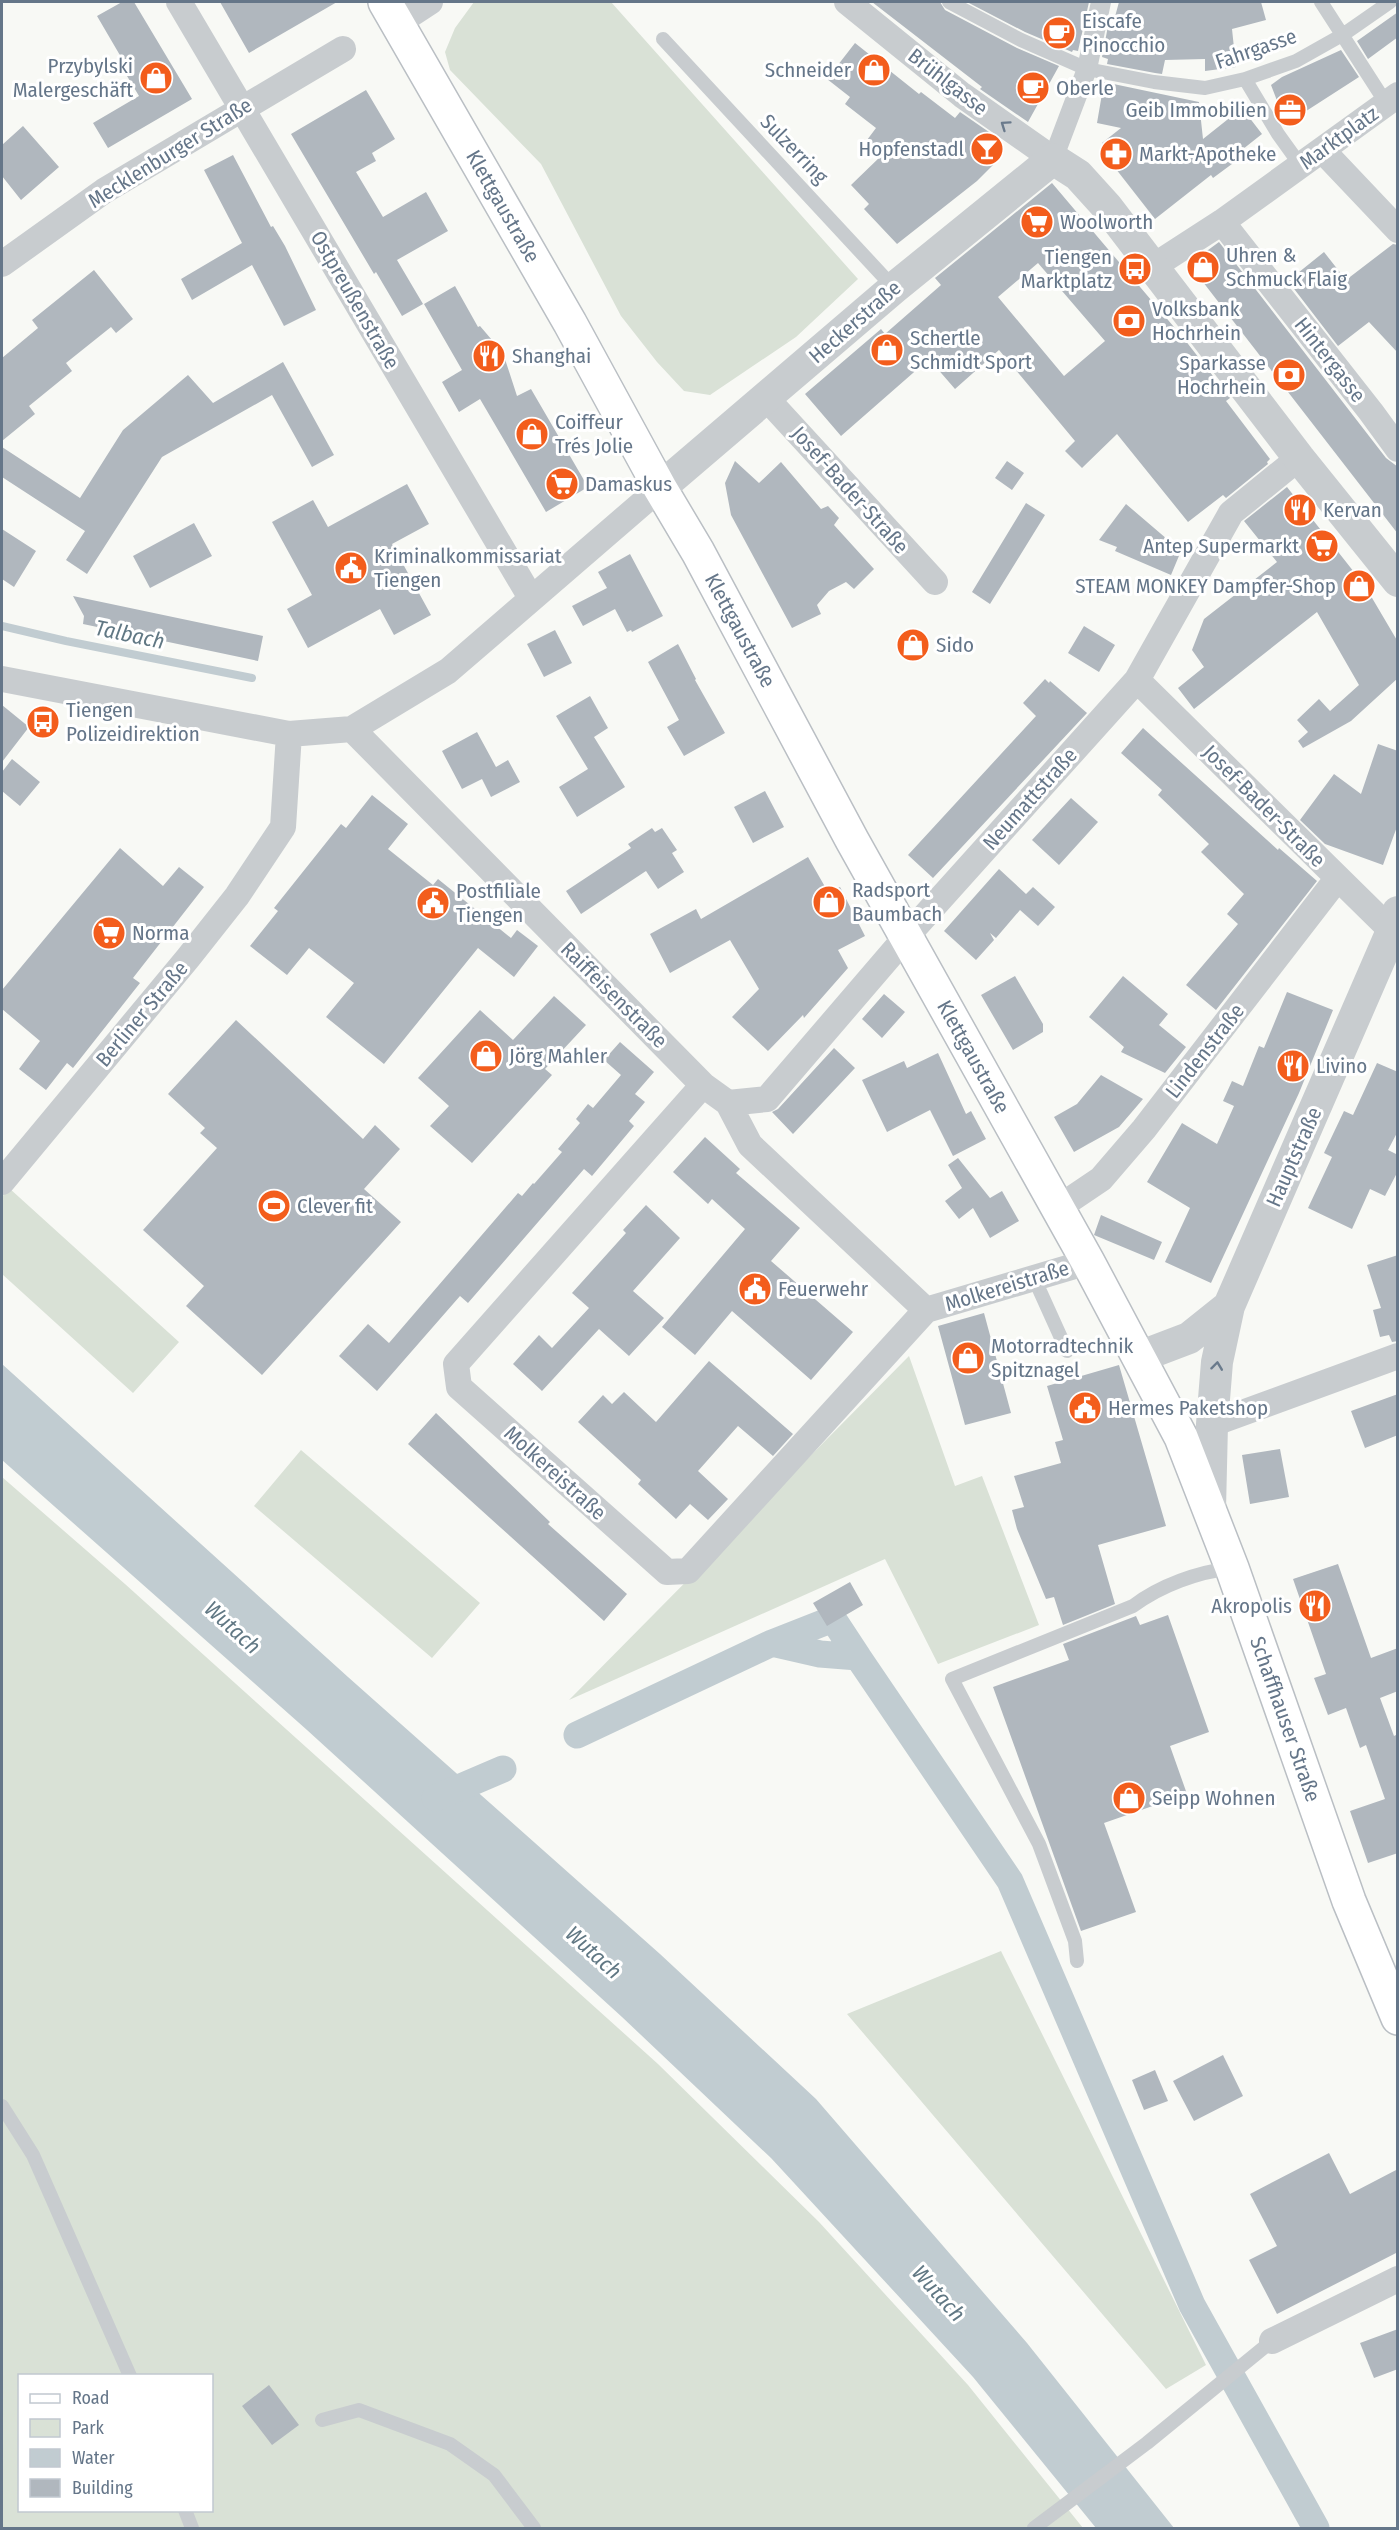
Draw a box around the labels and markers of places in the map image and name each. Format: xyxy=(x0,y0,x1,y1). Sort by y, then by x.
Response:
place label: Eiscafe Pinocchio xyxy=(1082,8,1165,58)
cafe icon: Eiscafe Pinocchio xyxy=(1041,15,1077,51)
shop icon: Schneider xyxy=(856,52,892,88)
place label: Przybylski Malergeschäft xyxy=(13,53,133,103)
place label: Schneider xyxy=(765,57,852,83)
shop icon: Przybylski Malergeschäft xyxy=(138,60,174,96)
cafe icon: Oberle xyxy=(1015,70,1051,106)
place label: Oberle xyxy=(1056,75,1114,101)
office icon: Geib Immobilien xyxy=(1272,92,1308,128)
place label: Geib Immobilien xyxy=(1126,97,1267,123)
bar icon: Hopfenstadl xyxy=(969,131,1005,167)
place label: Hopfenstadl xyxy=(859,136,964,162)
pharmacy icon: Markt-Apotheke xyxy=(1098,136,1134,172)
place label: Markt-Apotheke xyxy=(1139,141,1276,167)
supermarket icon: Woolworth xyxy=(1019,204,1055,240)
place label: Woolworth xyxy=(1060,209,1153,235)
place label: Uhren & Schmuck Flaig xyxy=(1226,242,1347,292)
place label: Tiengen Marktplatz xyxy=(1021,244,1112,294)
shop icon: Uhren & Schmuck Flaig xyxy=(1185,249,1221,285)
bus stop icon: Tiengen Marktplatz xyxy=(1117,251,1153,287)
place label: Volksbank Hochrhein xyxy=(1152,296,1241,346)
bank icon: Volksbank Hochrhein xyxy=(1111,303,1147,339)
place label: Schertle Schmidt Sport xyxy=(910,325,1032,375)
shop icon: Schertle Schmidt Sport xyxy=(869,332,905,368)
restaurant icon: Shanghai xyxy=(471,338,507,374)
place label: Shanghai xyxy=(512,343,591,369)
place label: Sparkasse Hochrhein xyxy=(1177,350,1266,400)
bank icon: Sparkasse Hochrhein xyxy=(1271,357,1307,393)
place label: Coiffeur Trés Jolie xyxy=(555,409,633,459)
shop icon: Coiffeur Trés Jolie xyxy=(514,416,550,452)
supermarket icon: Damaskus xyxy=(544,466,580,502)
place label: Damaskus xyxy=(585,471,672,497)
restaurant icon: Kervan xyxy=(1282,492,1318,528)
place label: Kervan xyxy=(1323,497,1382,523)
supermarket icon: Antep Supermarkt xyxy=(1304,528,1340,564)
place label: Antep Supermarkt xyxy=(1143,533,1299,559)
place label: Kriminalkommissariat Tiengen xyxy=(374,543,562,593)
public building icon: Kriminalkommissariat Tiengen xyxy=(333,550,369,586)
shop icon: STEAM MONKEY Dampfer-Shop xyxy=(1341,568,1377,604)
place label: STEAM MONKEY Dampfer-Shop xyxy=(1075,573,1336,599)
shop icon: Sido xyxy=(895,627,931,663)
place label: Sido xyxy=(936,632,974,658)
place label: Tiengen Polizeidirektion xyxy=(66,697,200,747)
bus stop icon: Tiengen Polizeidirektion xyxy=(25,704,61,740)
place label: Radsport Baumbach xyxy=(852,877,942,927)
place label: Postfiliale Tiengen xyxy=(456,878,541,928)
shop icon: Radsport Baumbach xyxy=(811,884,847,920)
public building icon: Postfiliale Tiengen xyxy=(415,885,451,921)
supermarket icon: Norma xyxy=(91,915,127,951)
place label: Norma xyxy=(132,920,190,946)
shop icon: Jörg Mahler xyxy=(468,1038,504,1074)
place label: Jörg Mahler xyxy=(509,1043,608,1069)
restaurant icon: Livino xyxy=(1275,1048,1311,1084)
place label: Livino xyxy=(1316,1053,1367,1079)
sports icon: Clever fit xyxy=(256,1188,292,1224)
place label: Clever fit xyxy=(297,1193,373,1219)
public building icon: Feuerwehr xyxy=(737,1271,773,1307)
place label: Feuerwehr xyxy=(778,1276,869,1302)
place label: Motorradtechnik Spitznagel xyxy=(991,1333,1133,1383)
shop icon: Motorradtechnik Spitznagel xyxy=(950,1340,986,1376)
public building icon: Hermes Paketshop xyxy=(1067,1390,1103,1426)
place label: Hermes Paketshop xyxy=(1108,1395,1268,1421)
restaurant icon: Akropolis xyxy=(1297,1588,1333,1624)
place label: Akropolis xyxy=(1211,1593,1292,1619)
shop icon: Seipp Wohnen xyxy=(1111,1780,1147,1816)
place label: Seipp Wohnen xyxy=(1152,1785,1276,1811)

